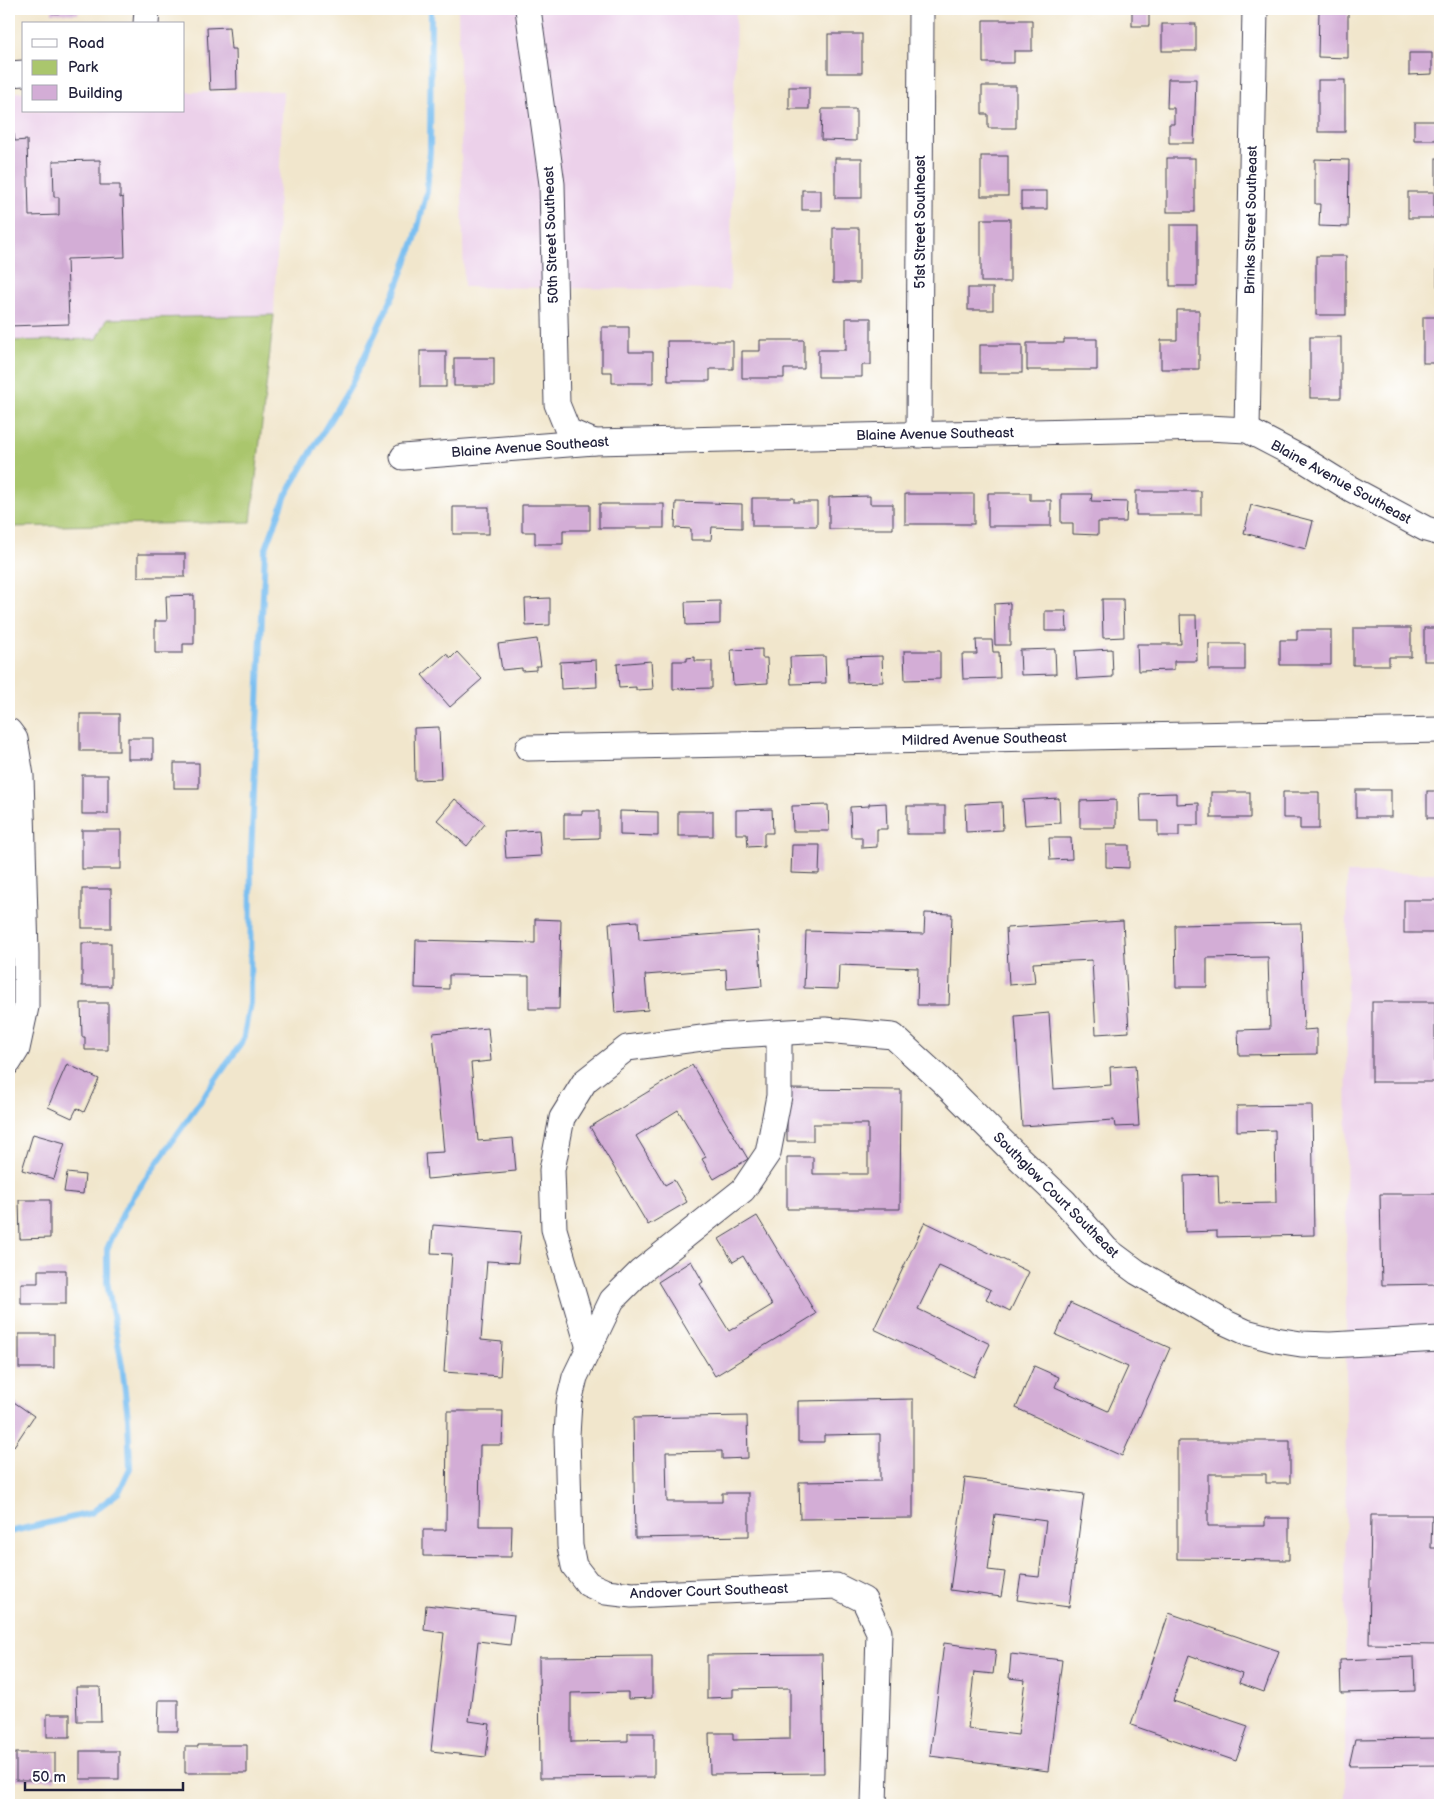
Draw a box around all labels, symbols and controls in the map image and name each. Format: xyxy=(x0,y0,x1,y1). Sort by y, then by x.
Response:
legend xyxy=(22,22,185,112)
text: Road xyxy=(68,34,104,53)
text: Park xyxy=(68,58,99,77)
text: Building xyxy=(68,84,123,103)
street label: Brinks Street Southeast xyxy=(1241,145,1261,294)
street label: 51st Street Southeast xyxy=(912,154,929,289)
street label: 50th Street Southeast xyxy=(540,165,562,304)
street label: Blaine Avenue Southeast xyxy=(856,424,1015,444)
street label: Blaine Avenue Southeast xyxy=(451,433,610,461)
street label: Blaine Avenue Southeast xyxy=(1268,436,1415,528)
street label: Mildred Avenue Southeast xyxy=(901,729,1068,749)
street label: Southglow Court Southeast xyxy=(990,1129,1123,1262)
street label: Andover Court Southeast xyxy=(630,1580,789,1602)
scale bar xyxy=(25,1759,182,1791)
text: 50 m xyxy=(32,1768,66,1787)

